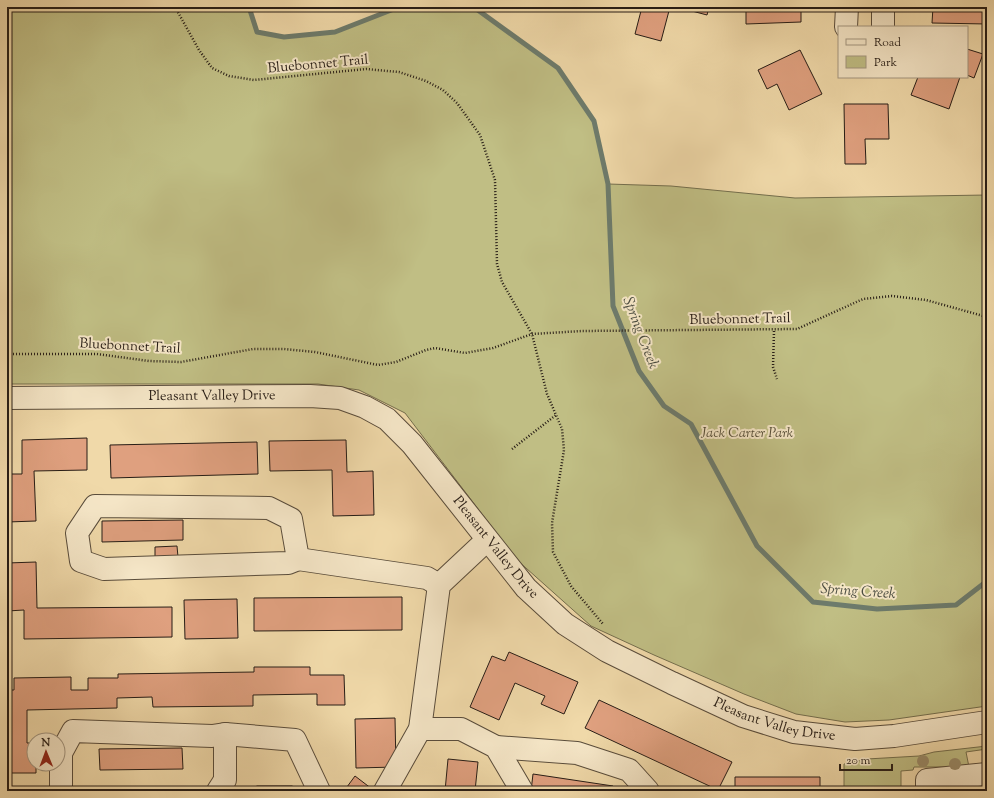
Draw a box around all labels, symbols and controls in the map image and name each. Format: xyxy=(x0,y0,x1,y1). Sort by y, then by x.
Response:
legend xyxy=(838,26,968,78)
text: Road xyxy=(874,34,901,52)
street label: Bluebonnet Trail xyxy=(267,51,369,79)
text: Park xyxy=(874,54,897,72)
water label: Spring Creek xyxy=(617,294,663,372)
street label: Bluebonnet Trail xyxy=(689,309,791,331)
street label: Bluebonnet Trail xyxy=(79,334,181,360)
street label: Pleasant Valley Drive xyxy=(148,386,276,407)
park label: Jack Carter Park xyxy=(700,424,794,444)
street label: Pleasant Valley Drive xyxy=(447,492,542,604)
water label: Spring Creek xyxy=(820,579,897,605)
street label: Pleasant Valley Drive xyxy=(710,693,837,747)
north arrow xyxy=(26,732,66,772)
text: N xyxy=(40,735,51,751)
scale bar xyxy=(840,746,892,772)
text: 20 m xyxy=(846,752,871,770)

